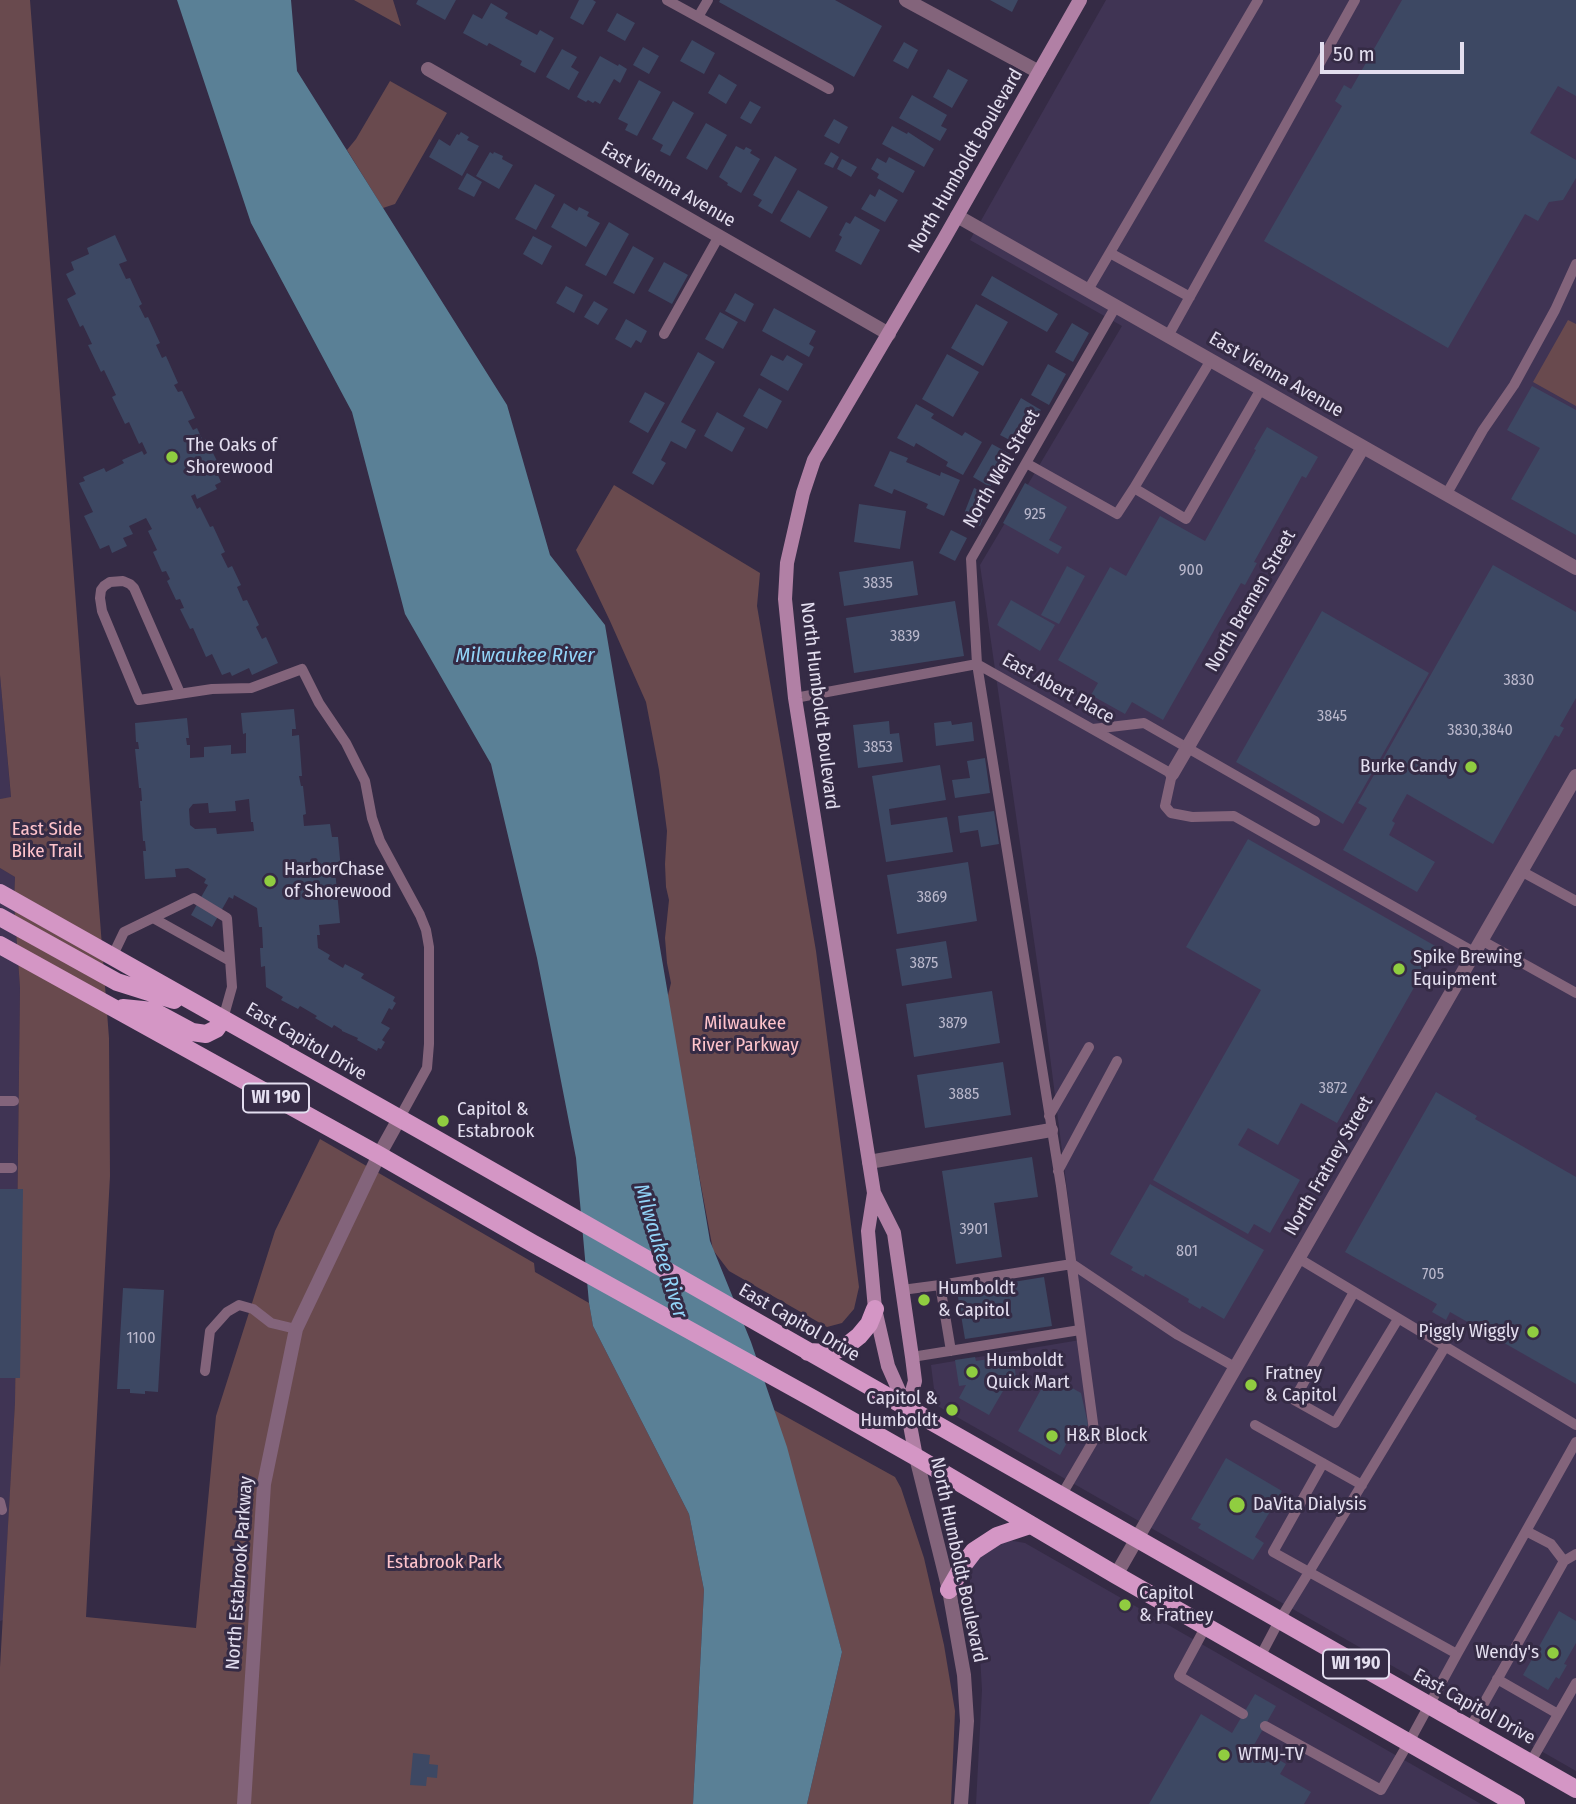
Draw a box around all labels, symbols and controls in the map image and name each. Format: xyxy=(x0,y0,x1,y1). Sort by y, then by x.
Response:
scale bar xyxy=(1324,28,1468,72)
text: 50 m xyxy=(1333,41,1375,67)
street label: North Humboldt Boulevard xyxy=(904,65,1028,257)
street label: East Vienna Avenue xyxy=(597,137,739,233)
street label: East Vienna Avenue xyxy=(1205,327,1347,423)
street label: North Weil Street xyxy=(959,406,1045,532)
place label: The Oaks of Shorewood xyxy=(186,435,277,479)
marker: The Oaks of Shorewood xyxy=(164,449,180,465)
house number: 925 xyxy=(1024,505,1046,525)
street label: North Bremen Street xyxy=(1201,526,1301,676)
house number: 900 xyxy=(1179,561,1203,581)
house number: 3835 xyxy=(863,574,893,594)
street label: North Humboldt Boulevard xyxy=(795,601,843,811)
house number: 3839 xyxy=(890,627,920,647)
water label: Milwaukee River xyxy=(455,643,595,669)
street label: East Abert Place xyxy=(998,649,1118,729)
house number: 3830 xyxy=(1504,671,1534,691)
house number: 3845 xyxy=(1317,707,1347,727)
house number: 3830,3840 xyxy=(1447,721,1513,741)
house number: 3853 xyxy=(863,738,893,758)
place label: Burke Candy xyxy=(1360,756,1457,778)
marker: Burke Candy xyxy=(1463,759,1479,775)
park label: East Side Bike Trail xyxy=(11,819,83,863)
place label: HarborChase of Shorewood xyxy=(284,859,392,903)
marker: HarborChase of Shorewood xyxy=(262,873,278,889)
house number: 3869 xyxy=(917,888,947,908)
place label: Spike Brewing Equipment xyxy=(1413,947,1522,991)
house number: 3875 xyxy=(910,954,938,974)
marker: Spike Brewing Equipment xyxy=(1391,961,1407,977)
street label: East Capitol Drive xyxy=(241,998,371,1086)
park label: Milwaukee River Parkway xyxy=(691,1013,799,1057)
house number: 3879 xyxy=(938,1014,968,1034)
house number: 3872 xyxy=(1319,1079,1347,1099)
road number: WI 190 xyxy=(243,1084,309,1112)
house number: 3885 xyxy=(949,1085,979,1105)
street label: North Fratney Street xyxy=(1280,1092,1378,1240)
place label: Capitol & Estabrook xyxy=(457,1099,534,1143)
marker: Capitol & Estabrook xyxy=(435,1113,451,1129)
water label: Milwaukee River xyxy=(628,1181,692,1321)
house number: 3901 xyxy=(960,1220,988,1240)
house number: 801 xyxy=(1176,1242,1198,1262)
house number: 705 xyxy=(1422,1265,1444,1285)
place label: Humboldt & Capitol xyxy=(938,1278,1015,1322)
street label: East Capitol Drive xyxy=(734,1279,864,1367)
marker: Humboldt & Capitol xyxy=(916,1292,932,1308)
place label: Piggly Wiggly xyxy=(1418,1321,1519,1343)
marker: Piggly Wiggly xyxy=(1525,1324,1541,1340)
house number: 1100 xyxy=(127,1329,155,1349)
place label: Humboldt Quick Mart xyxy=(986,1350,1070,1394)
place label: Fratney & Capitol xyxy=(1265,1363,1337,1407)
marker: Humboldt Quick Mart xyxy=(964,1364,980,1380)
marker: Fratney & Capitol xyxy=(1243,1377,1259,1393)
place label: Capitol & Humboldt xyxy=(861,1388,938,1432)
marker: Capitol & Humboldt xyxy=(944,1402,960,1418)
place label: H&R Block xyxy=(1066,1425,1147,1447)
marker: H&R Block xyxy=(1044,1428,1060,1444)
street label: North Humboldt Boulevard xyxy=(925,1455,991,1665)
street label: North Estabrook Parkway xyxy=(222,1475,258,1671)
place label: DaVita Dialysis xyxy=(1253,1494,1367,1516)
marker: DaVita Dialysis xyxy=(1227,1495,1247,1515)
park label: Estabrook Park xyxy=(386,1552,502,1574)
place label: Capitol & Fratney xyxy=(1139,1583,1213,1627)
marker: Capitol & Fratney xyxy=(1117,1597,1133,1613)
place label: Wendy's xyxy=(1475,1642,1539,1664)
marker: Wendy's xyxy=(1545,1645,1561,1661)
road number: WI 190 xyxy=(1323,1650,1389,1679)
street label: East Capitol Drive xyxy=(1409,1664,1539,1750)
place label: WTMJ-TV xyxy=(1238,1744,1304,1766)
marker: WTMJ-TV xyxy=(1216,1747,1232,1763)

